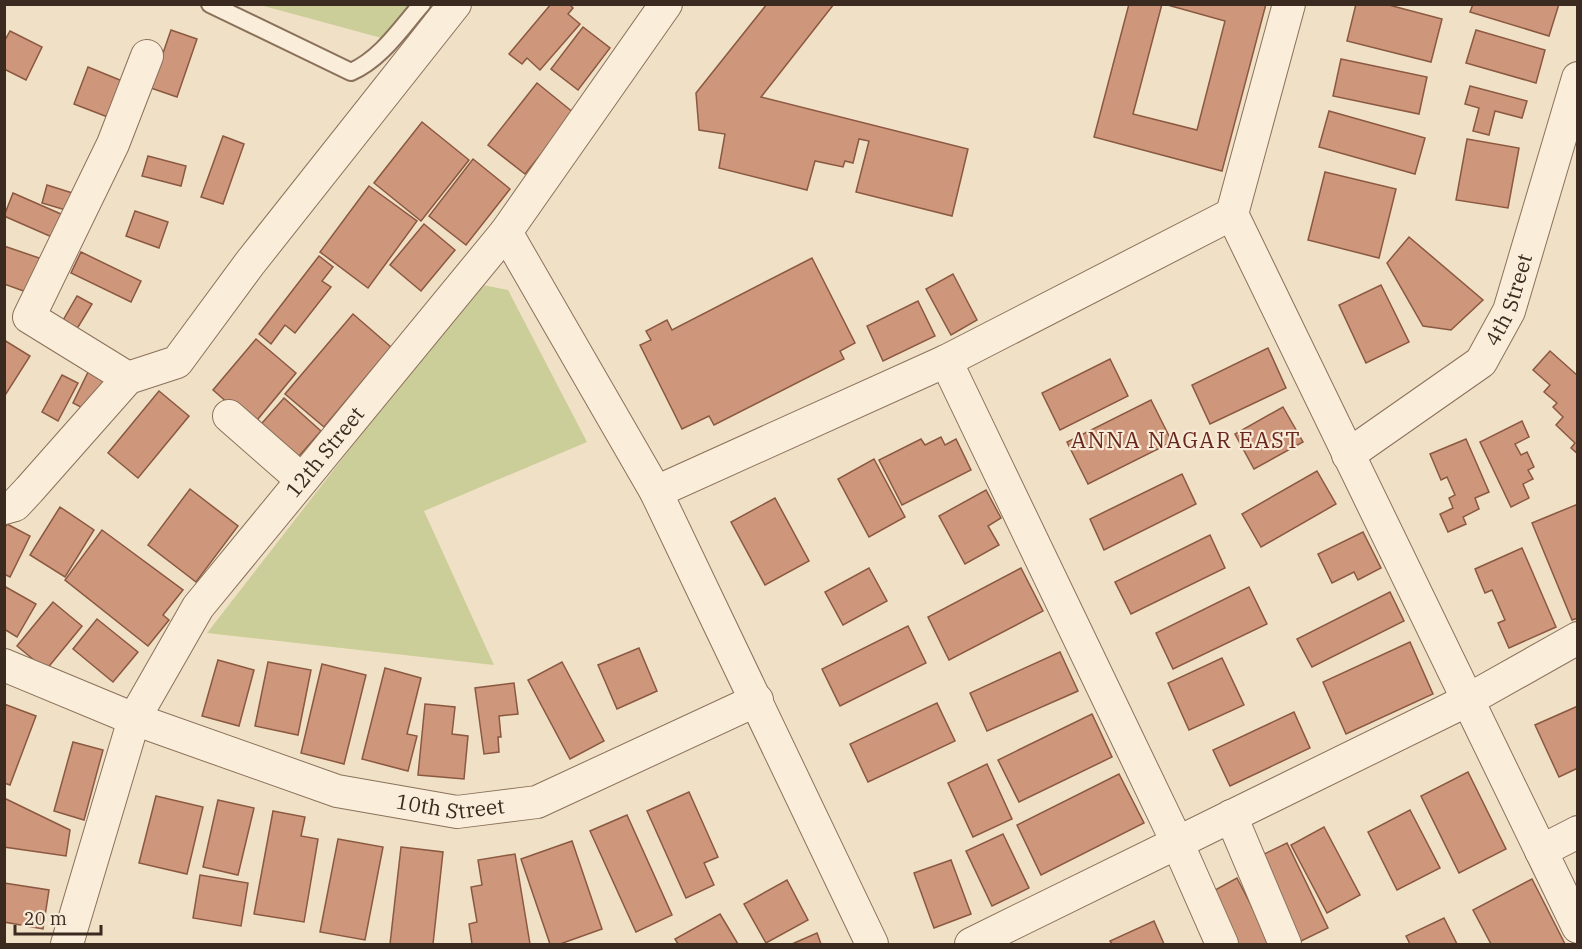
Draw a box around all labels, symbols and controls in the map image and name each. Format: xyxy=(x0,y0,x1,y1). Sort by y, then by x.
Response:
street label: 4th Street xyxy=(1478,250,1538,351)
street label: 12th Street xyxy=(279,400,370,503)
district label: ANNA NAGAR EAST xyxy=(1071,425,1301,454)
street label: 10th Street xyxy=(394,787,506,825)
scale bar xyxy=(15,898,100,936)
text: 20 m xyxy=(24,907,67,930)

